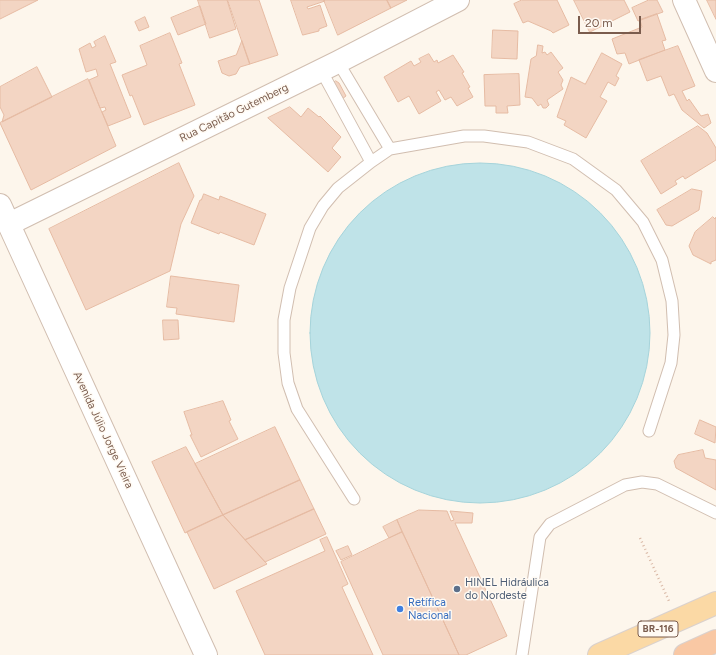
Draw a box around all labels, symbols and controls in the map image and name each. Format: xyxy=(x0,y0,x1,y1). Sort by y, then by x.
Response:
scale bar xyxy=(580,8,643,34)
text: 20 m xyxy=(585,16,613,30)
street label: Rua Capitão Gutemberg xyxy=(177,81,291,145)
street label: Avenida Júlio Jorge Vieira xyxy=(70,370,136,490)
place label: HINEL Hidráulica do Nordeste xyxy=(465,576,549,602)
marker: HINEL Hidráulica do Nordeste xyxy=(452,584,462,594)
place label: Retífica Nacional xyxy=(408,596,451,622)
marker: Retífica Nacional xyxy=(395,604,405,614)
road number: BR-116 xyxy=(638,621,678,637)

